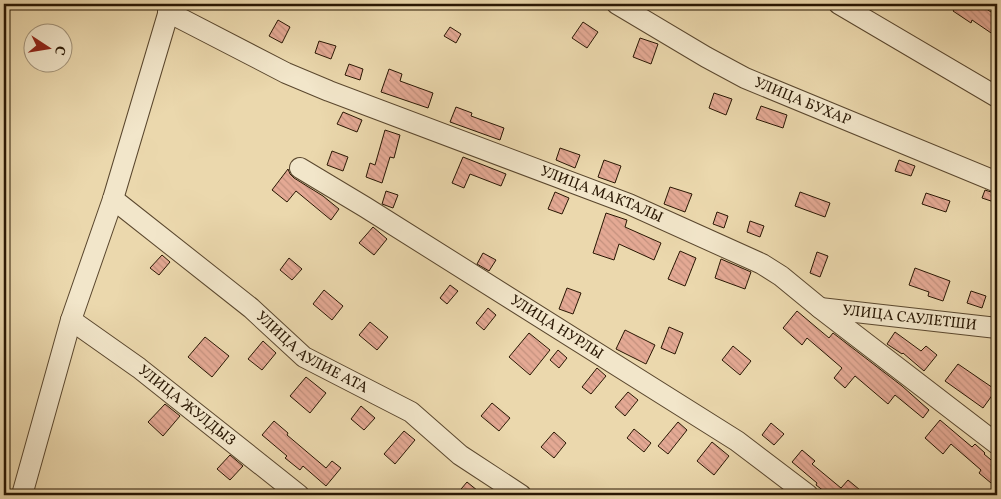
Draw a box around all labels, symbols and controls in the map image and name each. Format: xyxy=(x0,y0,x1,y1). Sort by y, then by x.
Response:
north arrow xyxy=(22,22,72,72)
text: С xyxy=(49,44,69,57)
street label: УЛИЦА БУХАР xyxy=(751,72,854,131)
street label: УЛИЦА МАКТАЛЫ xyxy=(537,161,666,228)
street label: УЛИЦА НУРЛЫ xyxy=(506,290,607,365)
street label: УЛИЦА САУЛЕТШИ xyxy=(841,300,978,336)
street label: УЛИЦА АУЛИЕ АТА xyxy=(251,307,372,399)
street label: УЛИЦА ЖУЛДЫЗ xyxy=(133,360,240,451)

